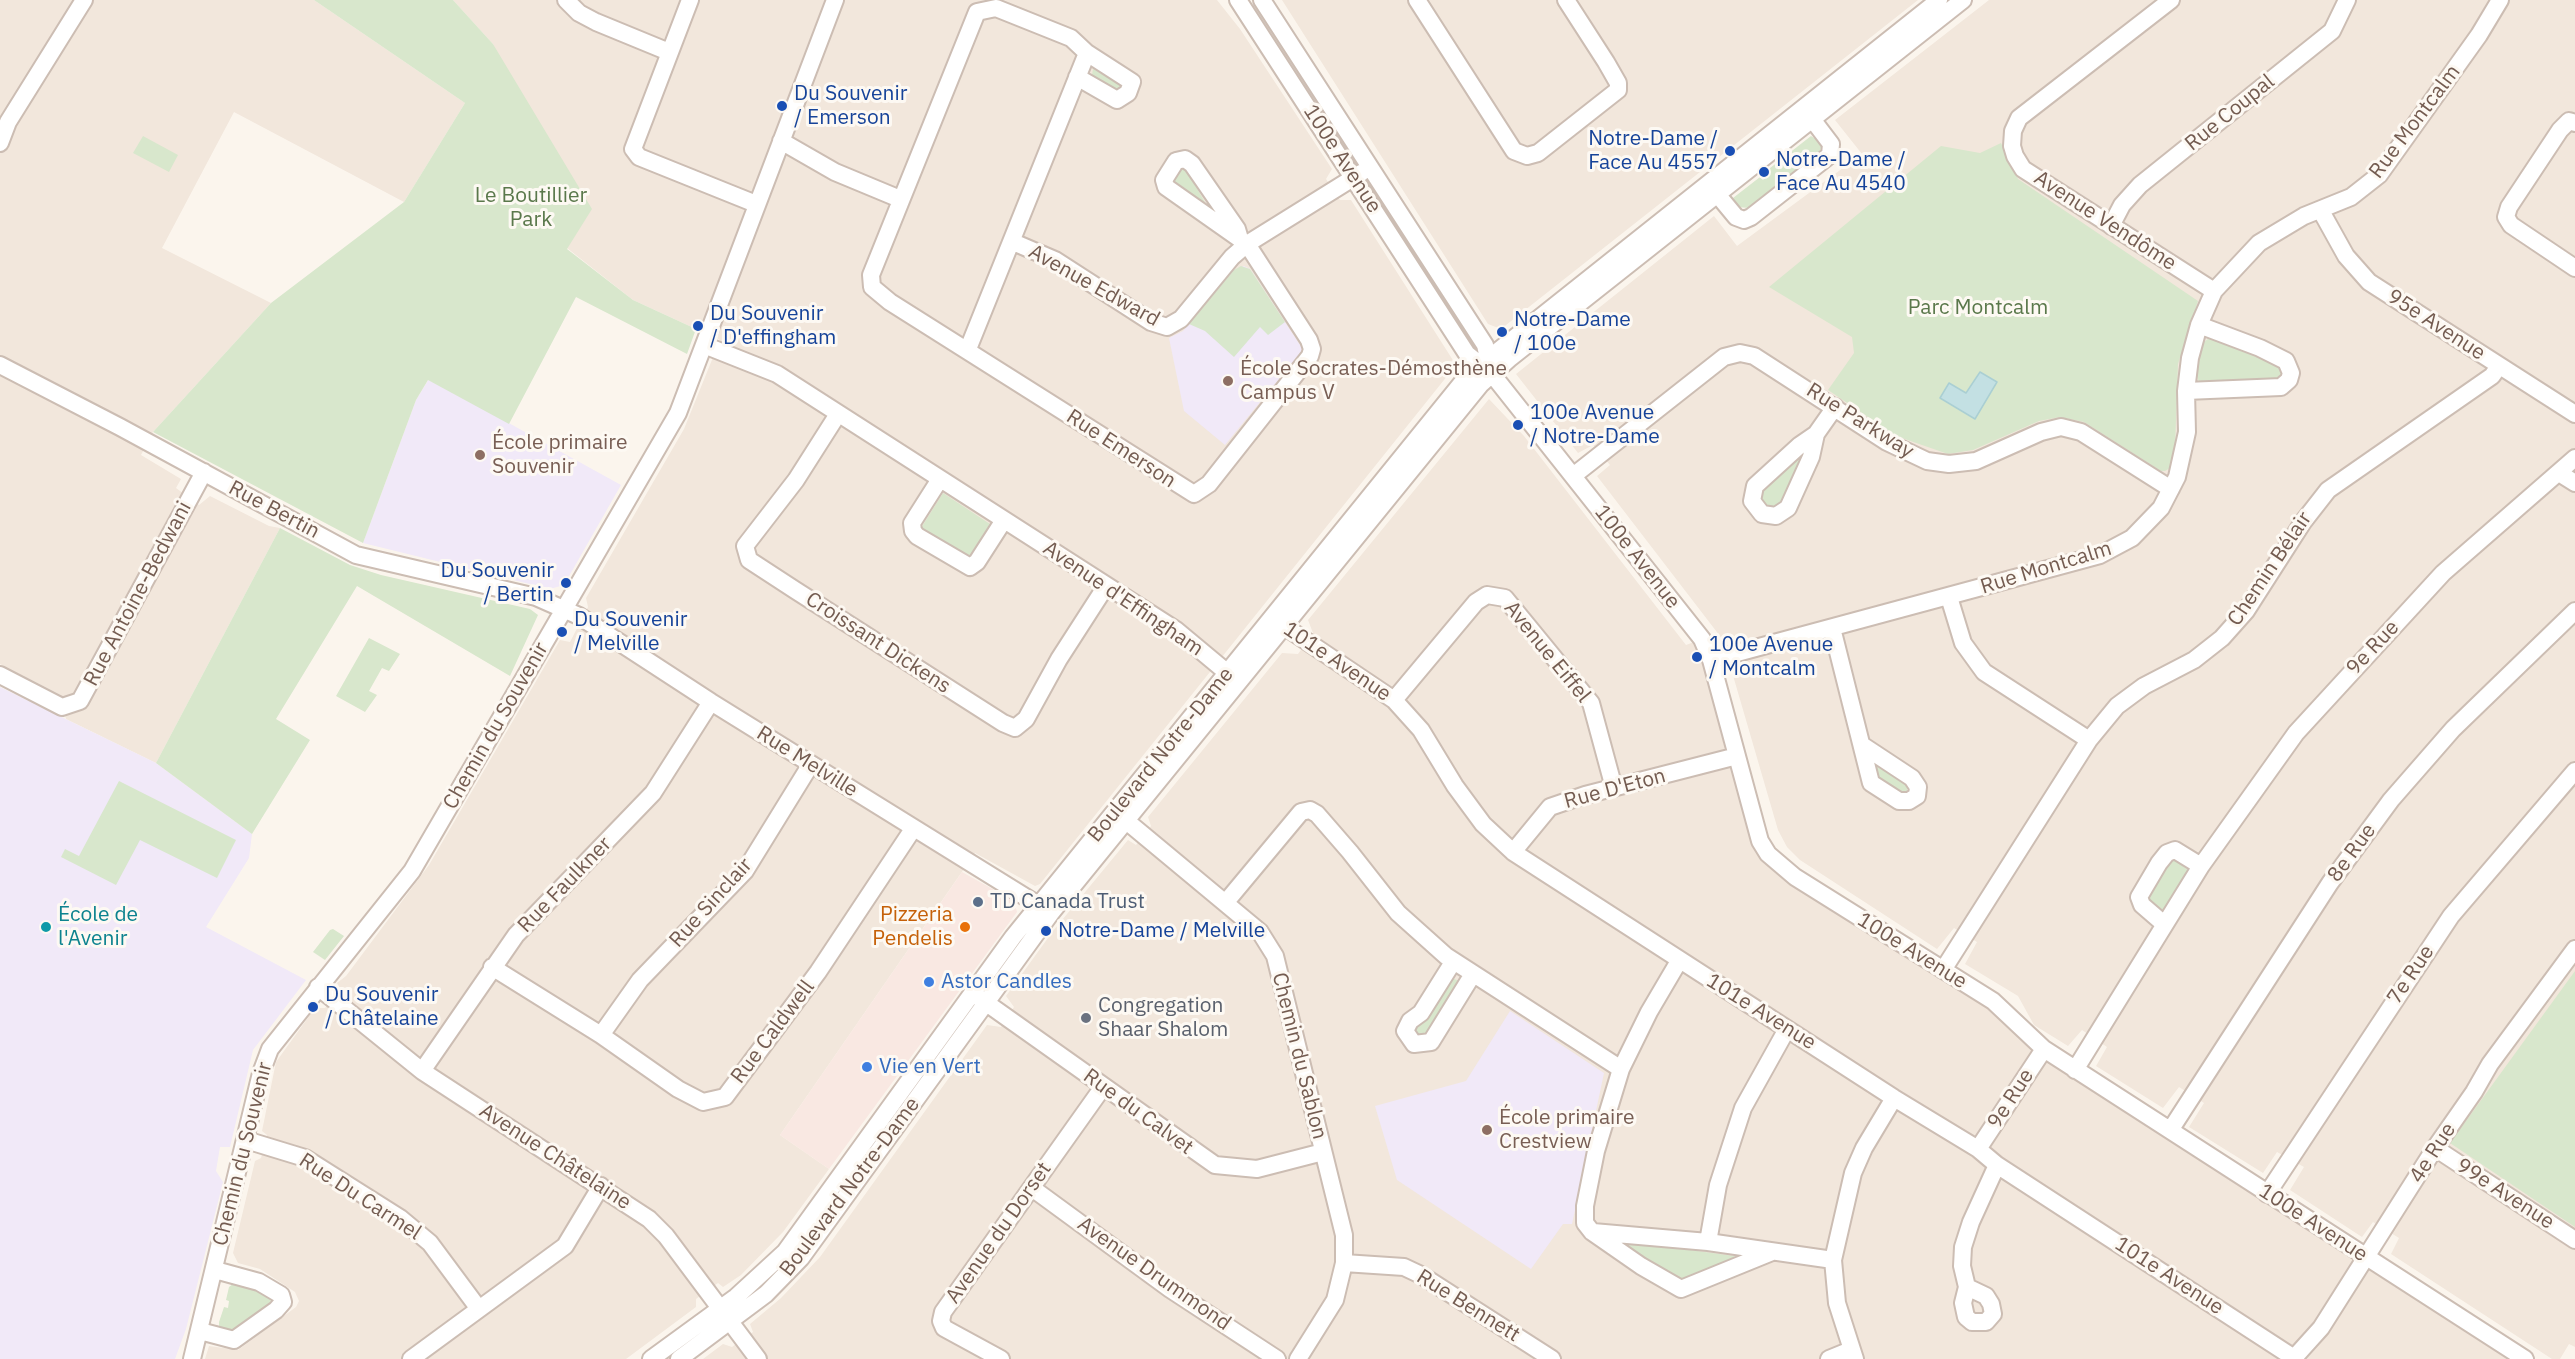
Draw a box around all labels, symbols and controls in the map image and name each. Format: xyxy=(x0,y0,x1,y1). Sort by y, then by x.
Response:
street label: Rue Montcalm xyxy=(2364,60,2466,184)
street label: Rue Coupal xyxy=(2180,69,2280,157)
place label: Du Souvenir / Emerson xyxy=(794,81,907,131)
marker: Du Souvenir / Emerson xyxy=(775,99,789,113)
street label: 100e Avenue xyxy=(1298,100,1386,218)
place label: Notre-Dame / Face Au 4557 xyxy=(1588,126,1718,176)
marker: Notre-Dame / Face Au 4557 xyxy=(1723,144,1737,158)
place label: Notre-Dame / Face Au 4540 xyxy=(1776,147,1906,197)
marker: Notre-Dame / Face Au 4540 xyxy=(1757,165,1771,179)
street label: Avenue Vendôme xyxy=(2029,166,2181,276)
park label: Le Boutillier Park xyxy=(475,183,587,233)
street label: Avenue Edward xyxy=(1024,240,1164,332)
street label: 95e Avenue xyxy=(2382,284,2490,366)
park label: Parc Montcalm xyxy=(1908,295,2048,321)
place label: Du Souvenir / D'effingham xyxy=(710,301,836,351)
place label: Notre-Dame / 100e xyxy=(1514,307,1631,357)
marker: Du Souvenir / D'effingham xyxy=(691,319,705,333)
marker: Notre-Dame / 100e xyxy=(1495,325,1509,339)
place label: École Socrates-Démosthène Campus V xyxy=(1240,356,1507,406)
marker: École Socrates-Démosthène Campus V xyxy=(1221,374,1235,388)
street label: Rue Parkway xyxy=(1802,378,1918,464)
place label: 100e Avenue / Notre-Dame xyxy=(1530,400,1660,450)
street label: Rue Emerson xyxy=(1061,404,1181,494)
marker: 100e Avenue / Notre-Dame xyxy=(1511,418,1525,432)
place label: École primaire Souvenir xyxy=(492,430,627,480)
marker: École primaire Souvenir xyxy=(473,448,487,462)
street label: Rue Bertin xyxy=(224,476,324,544)
street label: Rue Antoine-Bedwani xyxy=(79,497,197,691)
street label: 100e Avenue xyxy=(1589,500,1685,614)
street label: Chemin Bélair xyxy=(2223,507,2317,631)
street label: Avenue d'Effingham xyxy=(1038,536,1208,662)
street label: Rue Montcalm xyxy=(1977,536,2115,600)
place label: Du Souvenir / Bertin xyxy=(441,558,554,608)
marker: Du Souvenir / Bertin xyxy=(559,576,573,590)
street label: Croissant Dickens xyxy=(801,587,955,699)
street label: Avenue Eiffel xyxy=(1498,596,1596,708)
place label: Du Souvenir / Melville xyxy=(574,607,687,657)
street label: 9e Rue xyxy=(2341,615,2405,681)
street label: 101e Avenue xyxy=(1278,617,1396,707)
marker: Du Souvenir / Melville xyxy=(555,625,569,639)
place label: 100e Avenue / Montcalm xyxy=(1709,632,1833,682)
street label: Chemin du Souvenir xyxy=(438,638,554,814)
marker: 100e Avenue / Montcalm xyxy=(1690,650,1704,664)
street label: Boulevard Notre-Dame xyxy=(1083,663,1239,847)
street label: Rue Melville xyxy=(752,721,862,803)
street label: Rue D'Eton xyxy=(1561,763,1669,815)
street label: 8e Rue xyxy=(2322,819,2382,887)
street label: Rue Faulkner xyxy=(513,832,617,938)
street label: Rue Sinclair xyxy=(664,853,758,953)
place label: TD Canada Trust xyxy=(990,889,1145,915)
marker: TD Canada Trust xyxy=(971,895,985,909)
place label: École de l'Avenir xyxy=(58,902,138,952)
place label: Pizzeria Pendelis xyxy=(872,902,953,952)
street label: 100e Avenue xyxy=(1853,907,1971,995)
place label: Notre-Dame / Melville xyxy=(1058,918,1265,944)
marker: École de l'Avenir xyxy=(39,920,53,934)
marker: Pizzeria Pendelis xyxy=(958,920,972,934)
marker: Notre-Dame / Melville xyxy=(1039,924,1053,938)
street label: 7e Rue xyxy=(2382,941,2440,1009)
street label: 101e Avenue xyxy=(1702,968,1820,1056)
place label: Astor Candles xyxy=(941,969,1072,995)
street label: Chemin du Sablon xyxy=(1266,970,1332,1142)
street label: Rue Caldwell xyxy=(726,975,820,1089)
marker: Astor Candles xyxy=(922,975,936,989)
place label: Du Souvenir / Châtelaine xyxy=(325,982,439,1032)
place label: Congregation Shaar Shalom xyxy=(1098,993,1228,1043)
marker: Du Souvenir / Châtelaine xyxy=(306,1000,320,1014)
marker: Congregation Shaar Shalom xyxy=(1079,1011,1093,1025)
place label: Vie en Vert xyxy=(879,1054,981,1080)
street label: Chemin du Souvenir xyxy=(208,1060,278,1248)
marker: Vie en Vert xyxy=(860,1060,874,1074)
street label: Rue du Calvet xyxy=(1078,1064,1198,1160)
street label: 9e Rue xyxy=(1982,1064,2040,1134)
street label: Boulevard Notre-Dame xyxy=(775,1093,925,1281)
street label: Avenue Châtelaine xyxy=(474,1099,636,1215)
place label: École primaire Crestview xyxy=(1499,1105,1634,1155)
street label: 4e Rue xyxy=(2404,1118,2462,1188)
marker: École primaire Crestview xyxy=(1480,1123,1494,1137)
street label: Rue Du Carmel xyxy=(294,1148,426,1246)
street label: 99e Avenue xyxy=(2451,1153,2559,1235)
street label: Avenue du Dorset xyxy=(941,1157,1057,1309)
street label: 100e Avenue xyxy=(2254,1179,2372,1267)
street label: Avenue Drummond xyxy=(1073,1212,1235,1336)
street label: 101e Avenue xyxy=(2110,1232,2228,1320)
street label: Rue Bennett xyxy=(1412,1264,1524,1348)

